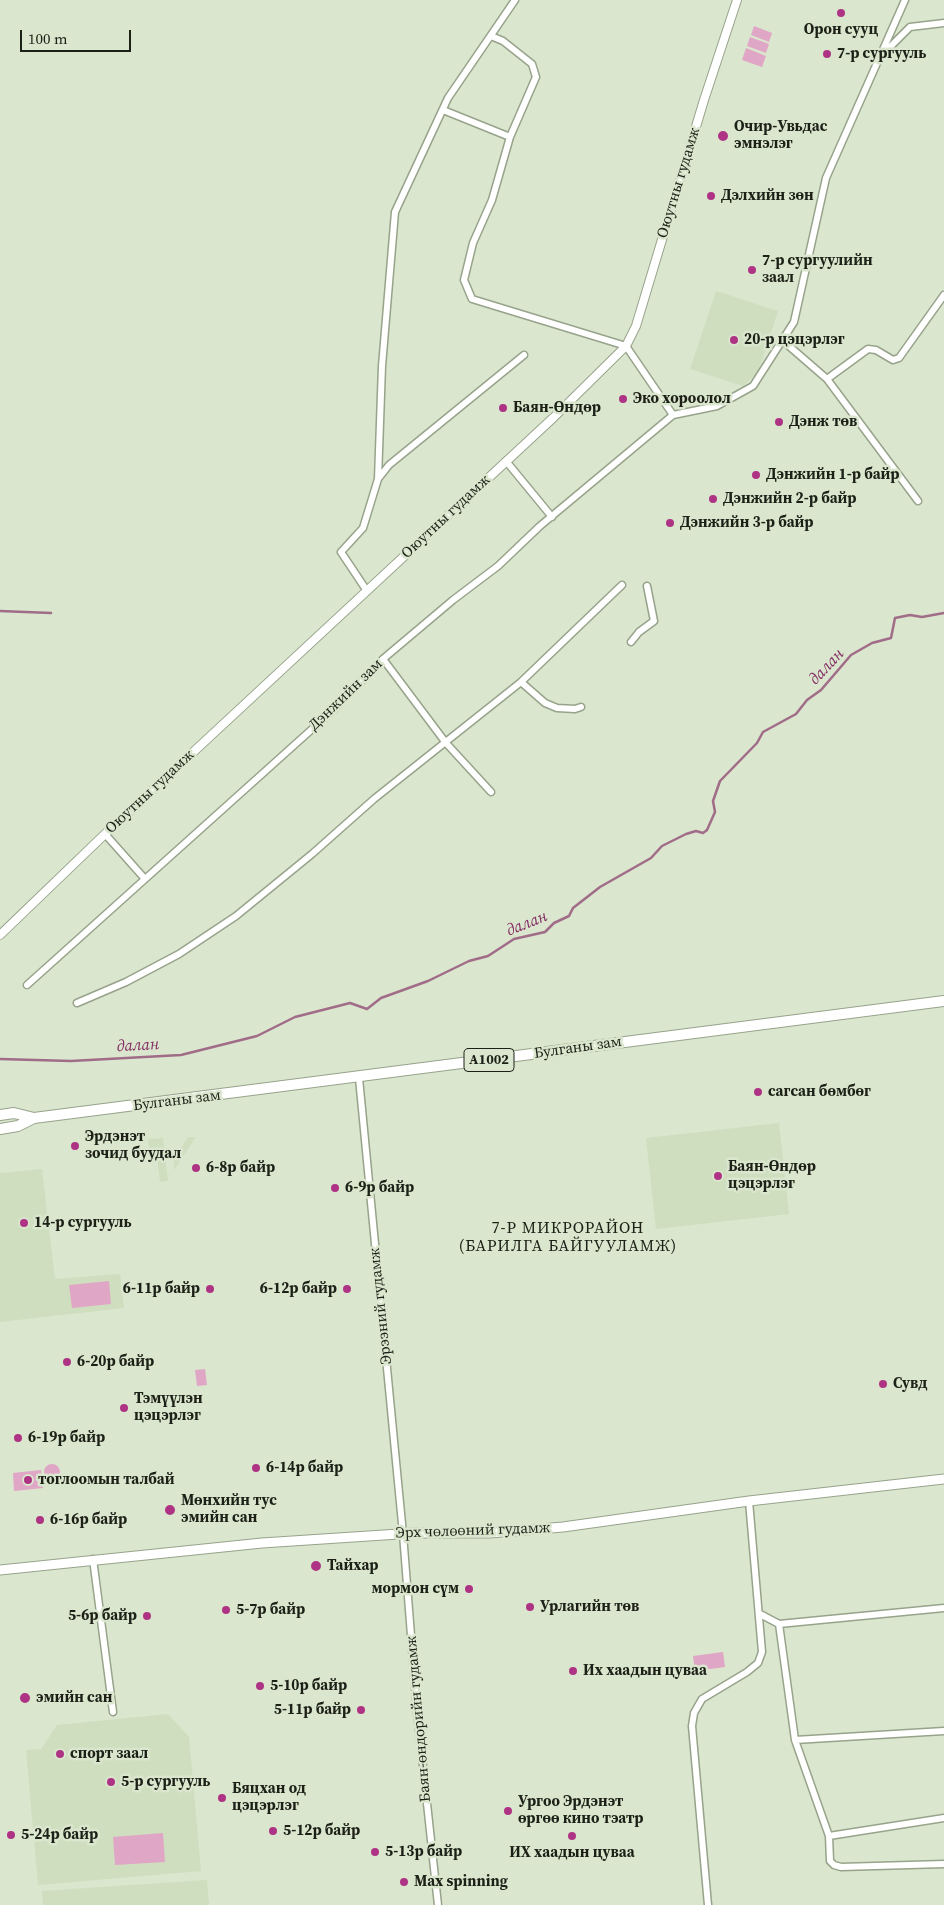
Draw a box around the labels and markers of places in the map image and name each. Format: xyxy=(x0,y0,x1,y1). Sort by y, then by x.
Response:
marker: Орон сууц xyxy=(835,7,847,19)
place label: Орон сууц xyxy=(804,21,878,39)
place label: 7-р сургууль xyxy=(837,45,926,63)
marker: 7-р сургууль xyxy=(821,48,833,60)
place label: Oчир-Увьдас эмнэлэг xyxy=(734,118,827,153)
marker: Oчир-Увьдас эмнэлэг xyxy=(716,129,730,143)
place label: Дэлхийн зөн xyxy=(721,187,814,205)
marker: Дэлхийн зөн xyxy=(705,190,717,202)
place label: 7-р сургуулийн заал xyxy=(762,252,873,287)
marker: 7-р сургуулийн заал xyxy=(746,264,758,276)
place label: 20-р цэцэрлэг xyxy=(744,331,845,349)
marker: 20-р цэцэрлэг xyxy=(728,334,740,346)
place label: Эко хороолол xyxy=(633,390,731,408)
marker: Эко хороолол xyxy=(617,393,629,405)
place label: Баян-Өндөр xyxy=(513,399,601,417)
marker: Баян-Өндөр xyxy=(497,402,509,414)
place label: Дэнж төв xyxy=(789,413,857,431)
marker: Дэнж төв xyxy=(773,416,785,428)
place label: Дэнжийн 1-р байр xyxy=(766,466,900,484)
marker: Дэнжийн 1-р байр xyxy=(750,469,762,481)
place label: Дэнжийн 2-р байр xyxy=(723,490,857,508)
marker: Дэнжийн 2-р байр xyxy=(707,493,719,505)
place label: Дэнжийн 3-р байр xyxy=(680,514,814,532)
marker: Дэнжийн 3-р байр xyxy=(664,517,676,529)
place label: сагсан бөмбөг xyxy=(768,1083,871,1101)
marker: сагсан бөмбөг xyxy=(752,1086,764,1098)
place label: Эрдэнэт зочид буудал xyxy=(85,1128,181,1163)
marker: Эрдэнэт зочид буудал xyxy=(69,1140,81,1152)
place label: Баян-Өндөр цэцэрлэг xyxy=(728,1158,816,1193)
place label: 6-8р байр xyxy=(206,1159,275,1177)
marker: 6-8р байр xyxy=(190,1162,202,1174)
marker: Баян-Өндөр цэцэрлэг xyxy=(712,1170,724,1182)
place label: 6-9р байр xyxy=(345,1179,414,1197)
marker: 6-9р байр xyxy=(329,1182,341,1194)
place label: 14-р сургууль xyxy=(34,1214,131,1232)
marker: 14-р сургууль xyxy=(18,1217,30,1229)
place label: 6-11р байр xyxy=(123,1280,200,1298)
place label: 6-12р байр xyxy=(260,1280,337,1298)
marker: 6-11р байр xyxy=(204,1283,216,1295)
marker: 6-12р байр xyxy=(341,1283,353,1295)
place label: 6-20р байр xyxy=(77,1353,154,1371)
marker: 6-20р байр xyxy=(61,1356,73,1368)
place label: Сувд xyxy=(893,1375,928,1393)
marker: Сувд xyxy=(877,1378,889,1390)
place label: Тэмүүлэн цэцэрлэг xyxy=(134,1390,203,1425)
marker: Тэмүүлэн цэцэрлэг xyxy=(118,1402,130,1414)
place label: 6-19р байр xyxy=(28,1429,105,1447)
marker: 6-19р байр xyxy=(12,1432,24,1444)
place label: 6-14р байр xyxy=(266,1459,343,1477)
marker: 6-14р байр xyxy=(250,1462,262,1474)
place label: тоглоомын талбай xyxy=(38,1471,175,1489)
marker: тоглоомын талбай xyxy=(22,1474,34,1486)
place label: Мөнхийн тус эмийн сан xyxy=(181,1492,277,1527)
marker: Мөнхийн тус эмийн сан xyxy=(163,1503,177,1517)
place label: 6-16р байр xyxy=(50,1511,127,1529)
marker: 6-16р байр xyxy=(34,1514,46,1526)
place label: Тайхар xyxy=(327,1557,378,1575)
marker: Тайхар xyxy=(309,1559,323,1573)
place label: мормон сүм xyxy=(372,1580,459,1598)
marker: мормон сүм xyxy=(463,1583,475,1595)
place label: Урлагийн төв xyxy=(540,1598,639,1616)
place label: 5-7р байр xyxy=(236,1601,305,1619)
marker: Урлагийн төв xyxy=(524,1601,536,1613)
marker: 5-7р байр xyxy=(220,1604,232,1616)
place label: 5-6р байр xyxy=(68,1607,137,1625)
marker: 5-6р байр xyxy=(141,1610,153,1622)
place label: Их хаадын цуваа xyxy=(583,1662,707,1680)
marker: Их хаадын цуваа xyxy=(567,1665,579,1677)
place label: 5-10р байр xyxy=(270,1677,347,1695)
marker: 5-10р байр xyxy=(254,1680,266,1692)
place label: эмийн сан xyxy=(36,1689,112,1707)
marker: эмийн сан xyxy=(18,1691,32,1705)
place label: 5-11р байр xyxy=(274,1701,351,1719)
marker: 5-11р байр xyxy=(355,1704,367,1716)
place label: спорт заал xyxy=(70,1745,148,1763)
marker: спорт заал xyxy=(54,1748,66,1760)
place label: 5-р сургууль xyxy=(121,1773,210,1791)
marker: 5-р сургууль xyxy=(105,1776,117,1788)
place label: Бяцхан од цэцэрлэг xyxy=(232,1780,306,1815)
marker: Бяцхан од цэцэрлэг xyxy=(216,1792,228,1804)
place label: Ургоо Эрдэнэт өргөө кино тэатр xyxy=(518,1793,643,1828)
marker: Ургоо Эрдэнэт өргөө кино тэатр xyxy=(502,1805,514,1817)
place label: 5-12р байр xyxy=(283,1822,360,1840)
marker: 5-12р байр xyxy=(267,1825,279,1837)
place label: 5-24р байр xyxy=(21,1826,98,1844)
marker: 5-24р байр xyxy=(5,1829,17,1841)
marker: ИХ хаадын цуваа xyxy=(566,1830,578,1842)
place label: 5-13р байр xyxy=(385,1843,462,1861)
place label: ИХ хаадын цуваа xyxy=(509,1844,635,1862)
marker: 5-13р байр xyxy=(369,1846,381,1858)
place label: Max spinning xyxy=(414,1873,508,1891)
marker: Max spinning xyxy=(398,1876,410,1888)

